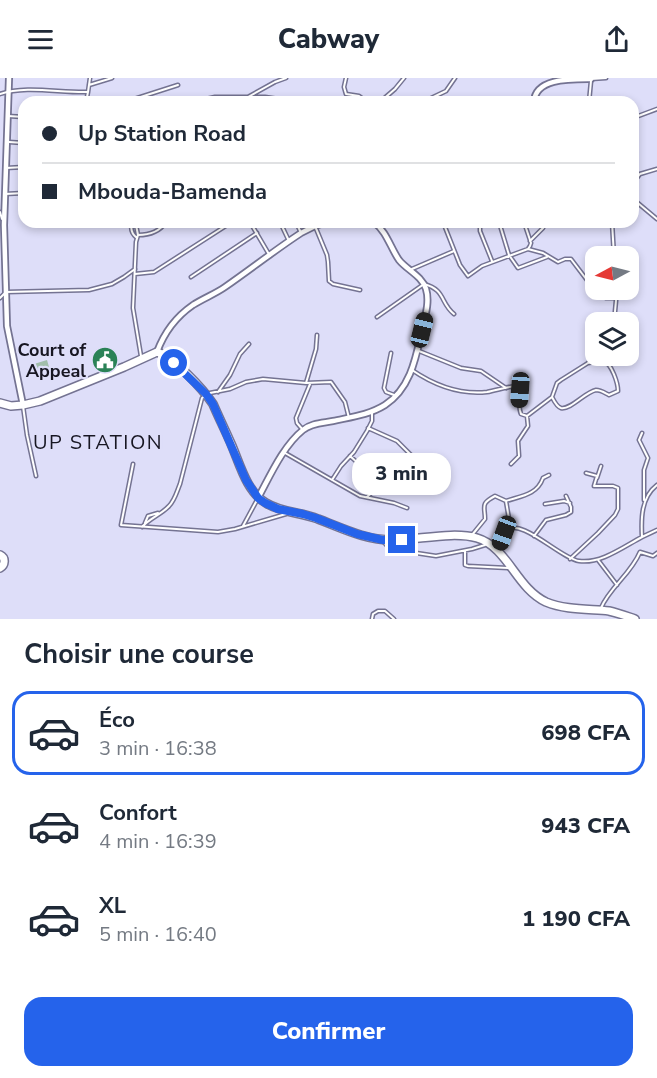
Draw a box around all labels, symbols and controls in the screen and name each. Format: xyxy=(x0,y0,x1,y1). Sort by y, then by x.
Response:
text: Cabway xyxy=(278,21,379,58)
icon: menu xyxy=(24,23,57,56)
icon: share xyxy=(600,23,633,56)
text: Up Station Road xyxy=(78,119,246,149)
text: Mbouda-Bamenda xyxy=(78,177,267,207)
north arrow xyxy=(585,246,639,300)
map controls xyxy=(585,246,639,366)
car xyxy=(409,310,435,350)
button: layers xyxy=(585,312,639,366)
place label: Court of Appeal xyxy=(17,338,86,383)
public building icon: Court of Appeal xyxy=(90,345,120,375)
route start xyxy=(160,349,187,376)
car xyxy=(510,371,530,409)
district label: UP STATION xyxy=(33,429,163,456)
callout: 3 min xyxy=(352,453,452,495)
text: 3 min xyxy=(375,460,428,487)
car xyxy=(489,513,519,553)
route end xyxy=(388,526,415,553)
text: Choisir une course xyxy=(24,636,254,673)
text: Éco xyxy=(99,705,135,735)
icon: car xyxy=(27,706,81,760)
text: 698 CFA xyxy=(541,718,630,748)
text: 3 min · 16:38 xyxy=(99,735,217,762)
text: Confort xyxy=(99,798,177,828)
icon: car xyxy=(27,799,81,853)
text: 943 CFA xyxy=(541,811,630,841)
text: 4 min · 16:39 xyxy=(99,828,217,855)
text: XL xyxy=(99,891,126,921)
icon: car xyxy=(27,892,81,946)
text: 1 190 CFA xyxy=(522,904,630,934)
text: 5 min · 16:40 xyxy=(99,921,217,948)
button: Confirmer xyxy=(24,997,633,1066)

